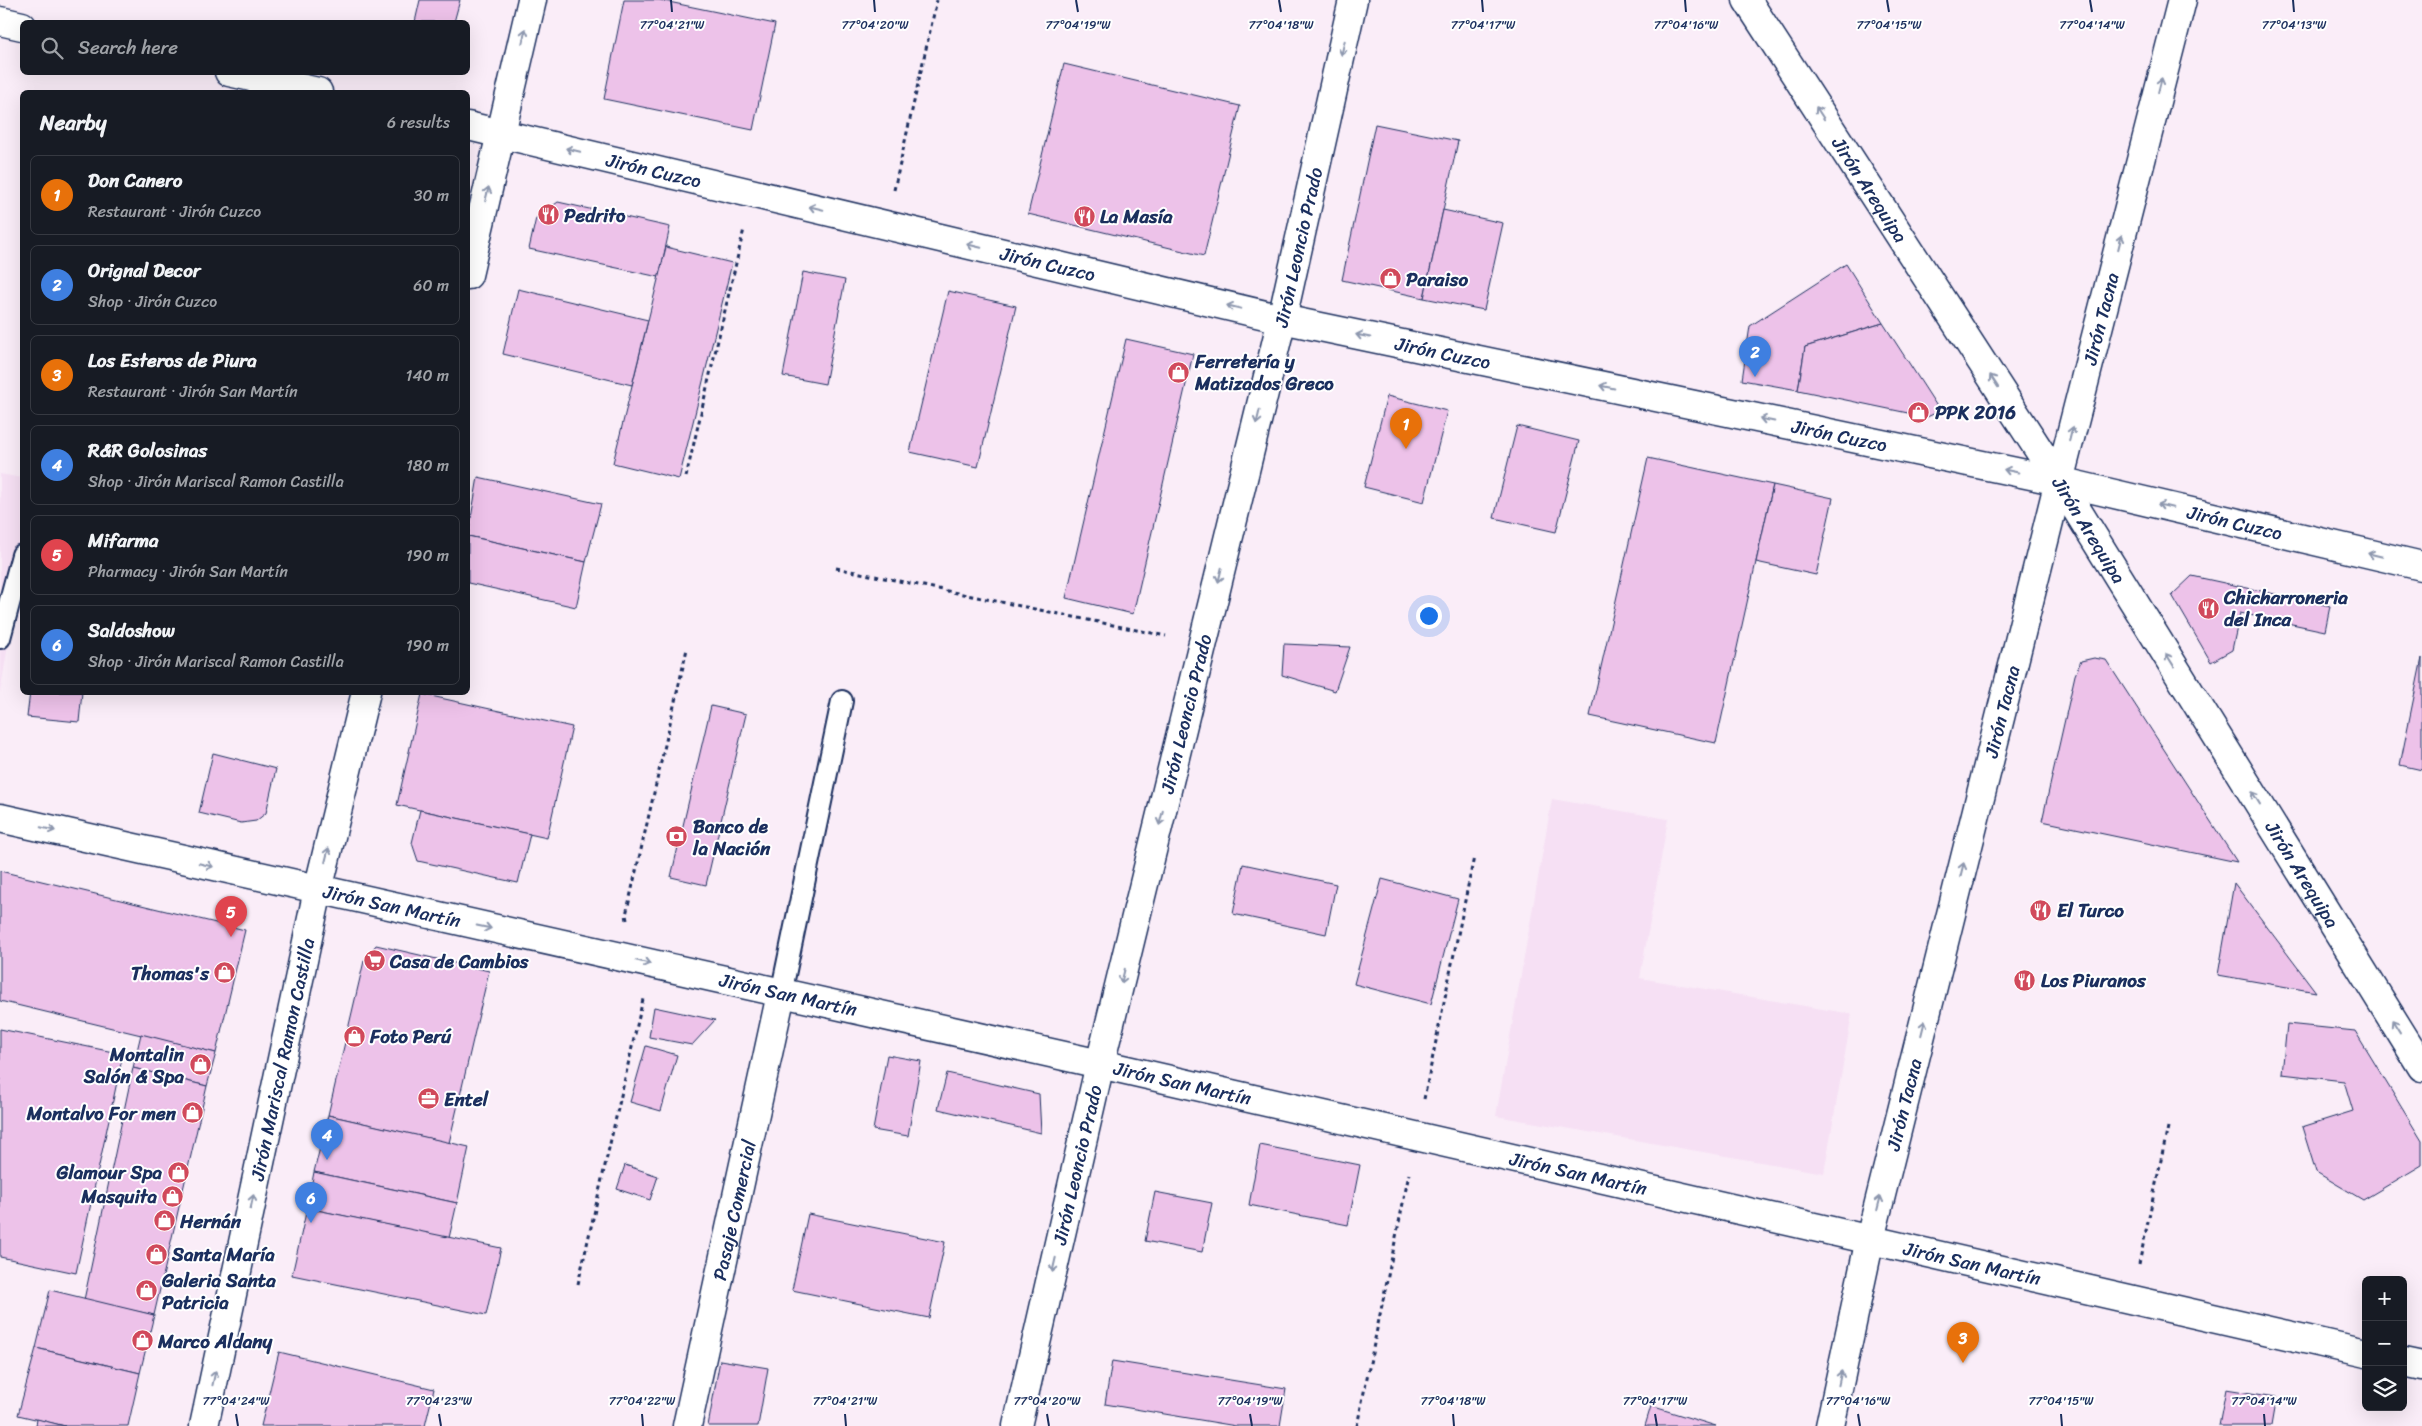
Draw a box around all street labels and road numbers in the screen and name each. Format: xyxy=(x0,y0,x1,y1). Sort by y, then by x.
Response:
street label: Jirón Arequipa xyxy=(1823,129,1917,250)
street label: Jirón Cuzco xyxy=(602,143,705,197)
street label: Jirón Leoncio Prado xyxy=(1264,164,1332,331)
street label: Jirón Cuzco xyxy=(996,236,1099,291)
street label: Jirón Tacna xyxy=(2073,269,2128,369)
street label: Jirón Cuzco xyxy=(1391,326,1494,379)
street label: Jirón Cuzco xyxy=(1788,409,1890,461)
street label: Jirón Arequipa xyxy=(2043,469,2136,591)
street label: Jirón Cuzco xyxy=(2183,495,2286,549)
street label: Jirón Leoncio Prado xyxy=(1150,630,1221,798)
street label: Jirón Tacna xyxy=(1974,661,2029,762)
street label: Jirón Arequipa xyxy=(2256,813,2349,935)
street label: Jirón San Martín xyxy=(319,874,464,937)
street label: Jirón Mariscal Ramon Castilla xyxy=(240,934,324,1185)
street label: Jirón San Martín xyxy=(716,963,861,1026)
street label: Jirón San Martín xyxy=(1110,1051,1255,1115)
street label: Jirón Tacna xyxy=(1876,1054,1931,1155)
street label: Jirón Leoncio Prado xyxy=(1042,1081,1111,1249)
street label: Pasaje Comercial xyxy=(703,1136,765,1283)
street label: Jirón San Martín xyxy=(1506,1141,1651,1205)
street label: Jirón San Martín xyxy=(1899,1231,2044,1295)

